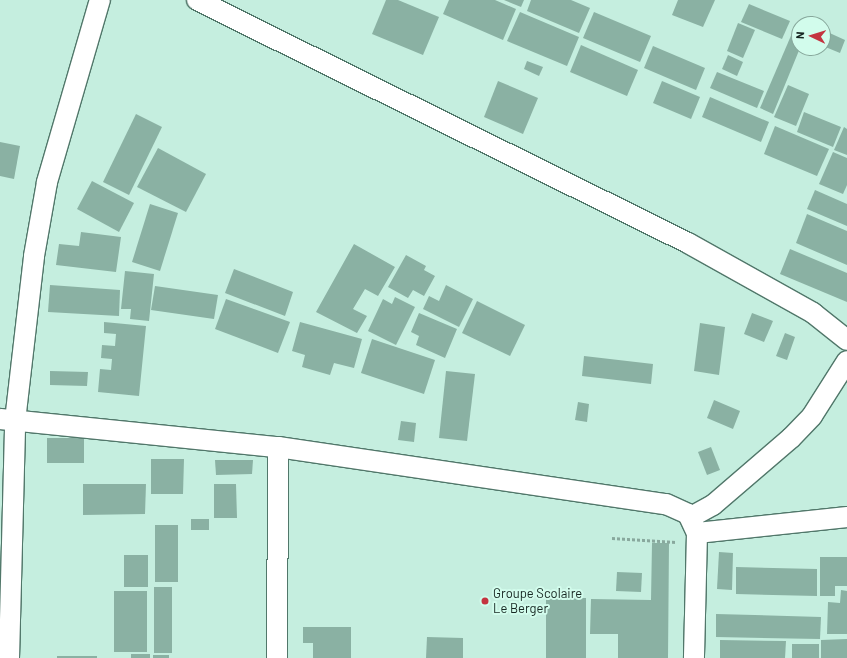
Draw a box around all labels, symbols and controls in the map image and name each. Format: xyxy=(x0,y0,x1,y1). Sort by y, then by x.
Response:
north arrow xyxy=(791,16,831,56)
text: N xyxy=(793,31,806,39)
place label: Groupe Scolaire Le Berger xyxy=(493,586,582,617)
marker: Groupe Scolaire Le Berger xyxy=(480,596,490,606)

